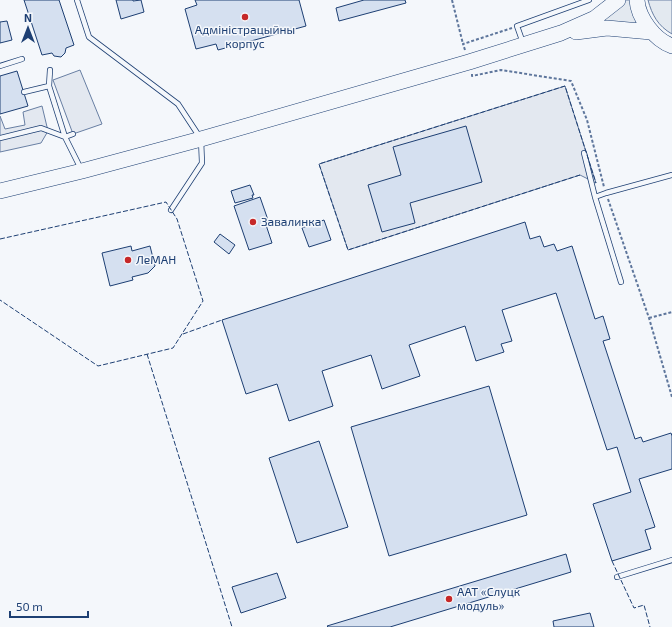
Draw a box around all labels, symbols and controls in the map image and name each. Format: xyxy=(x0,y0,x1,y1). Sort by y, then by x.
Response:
north arrow xyxy=(8,8,48,48)
text: N xyxy=(24,11,32,24)
marker: Адміністрацыйны корпус xyxy=(240,12,250,22)
place label: Адміністрацыйны корпус xyxy=(195,22,295,51)
place label: Завалинка xyxy=(261,214,321,228)
marker: Завалинка xyxy=(248,217,258,227)
place label: ЛеМАН xyxy=(136,252,176,266)
marker: ЛеМАН xyxy=(123,255,133,265)
place label: ААТ «Слуцк модуль» xyxy=(457,584,521,613)
scale bar xyxy=(10,593,88,619)
marker: ААТ «Слуцк модуль» xyxy=(444,594,454,604)
text: 50 m xyxy=(16,599,43,613)

